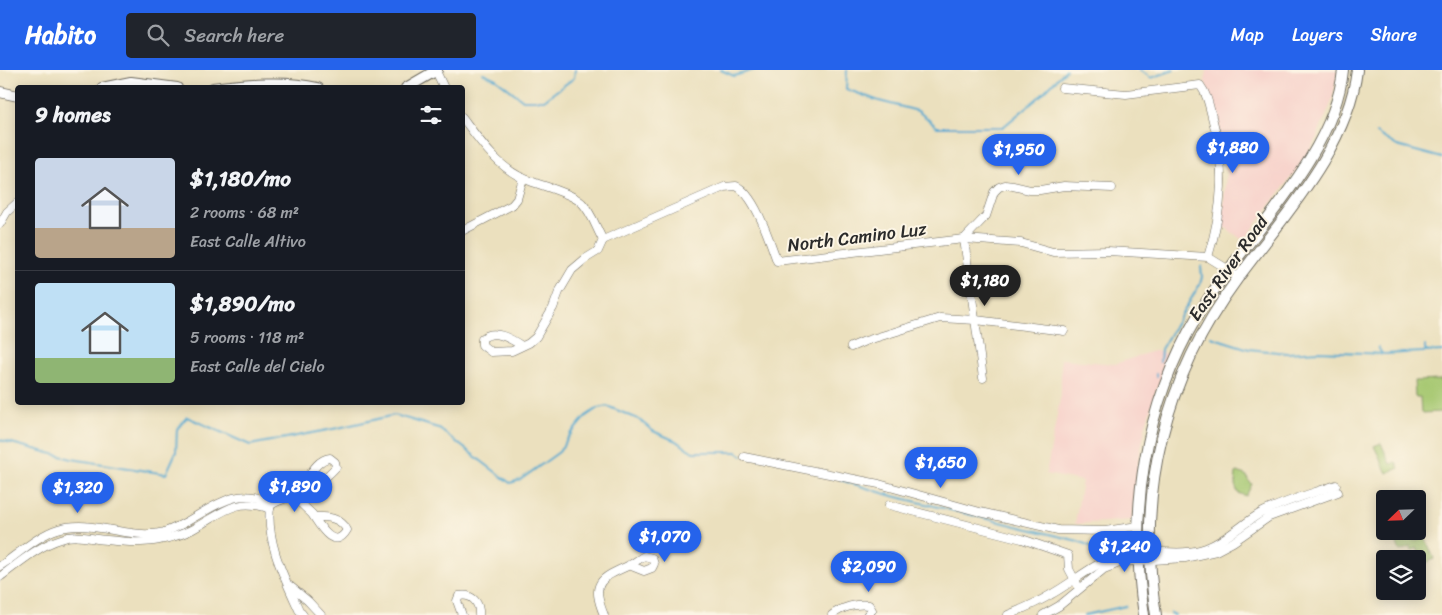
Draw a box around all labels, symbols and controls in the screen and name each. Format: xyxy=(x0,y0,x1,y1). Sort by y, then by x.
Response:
search box xyxy=(126,13,476,58)
text: Habito xyxy=(25,14,96,56)
text: Search here xyxy=(184,19,284,52)
text: Map xyxy=(1231,19,1264,51)
text: Layers xyxy=(1292,19,1343,51)
text: Share xyxy=(1371,19,1417,51)
icon: search xyxy=(144,21,172,49)
text: 9 homes xyxy=(35,96,111,134)
icon: filters xyxy=(417,101,445,129)
pin: $1,880 xyxy=(1192,132,1274,174)
text: $1,880 xyxy=(1207,133,1259,162)
pin: $1,950 xyxy=(978,134,1060,176)
text: $1,950 xyxy=(993,135,1045,164)
text: $1,180/mo xyxy=(190,160,291,198)
icon: home xyxy=(75,178,135,238)
text: 2 rooms · 68 m² xyxy=(190,198,299,227)
street label: East River Road xyxy=(1179,207,1277,328)
street label: North Camino Luz xyxy=(786,213,929,261)
text: East Calle Altivo xyxy=(190,227,306,256)
pin: $1,180 xyxy=(944,264,1026,307)
text: $1,180 xyxy=(961,266,1009,295)
text: $1,890/mo xyxy=(190,285,295,323)
icon: home xyxy=(75,303,135,363)
text: 5 rooms · 118 m² xyxy=(190,323,304,352)
text: East Calle del Cielo xyxy=(190,352,325,381)
pin: $1,650 xyxy=(900,446,982,489)
text: $1,650 xyxy=(916,448,966,477)
pin: $1,890 xyxy=(254,470,336,513)
pin: $1,320 xyxy=(37,472,119,514)
text: $1,890 xyxy=(269,472,321,501)
text: $1,320 xyxy=(53,473,103,502)
north arrow xyxy=(1376,490,1426,540)
map controls xyxy=(1376,490,1426,600)
pin: $1,070 xyxy=(624,520,706,563)
text: $1,070 xyxy=(639,522,691,551)
pin: $1,240 xyxy=(1084,530,1166,573)
text: $1,240 xyxy=(1099,532,1151,561)
pin: $2,090 xyxy=(828,550,910,593)
button: layers xyxy=(1376,550,1426,600)
text: $2,090 xyxy=(842,552,896,581)

